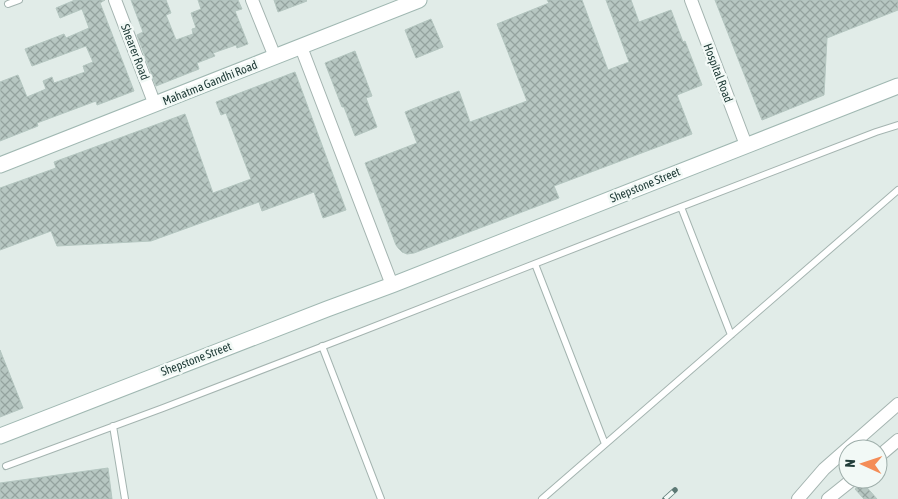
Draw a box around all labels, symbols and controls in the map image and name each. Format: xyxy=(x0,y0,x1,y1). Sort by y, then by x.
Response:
street label: Shearer Road xyxy=(118,22,152,82)
street label: Hospital Road xyxy=(700,42,736,104)
street label: Mahatma Gandhi Road xyxy=(161,58,259,108)
street label: Shepstone Street xyxy=(608,164,683,205)
street label: Shepstone Street xyxy=(159,339,234,379)
north arrow xyxy=(838,439,888,489)
text: N xyxy=(842,459,858,468)

